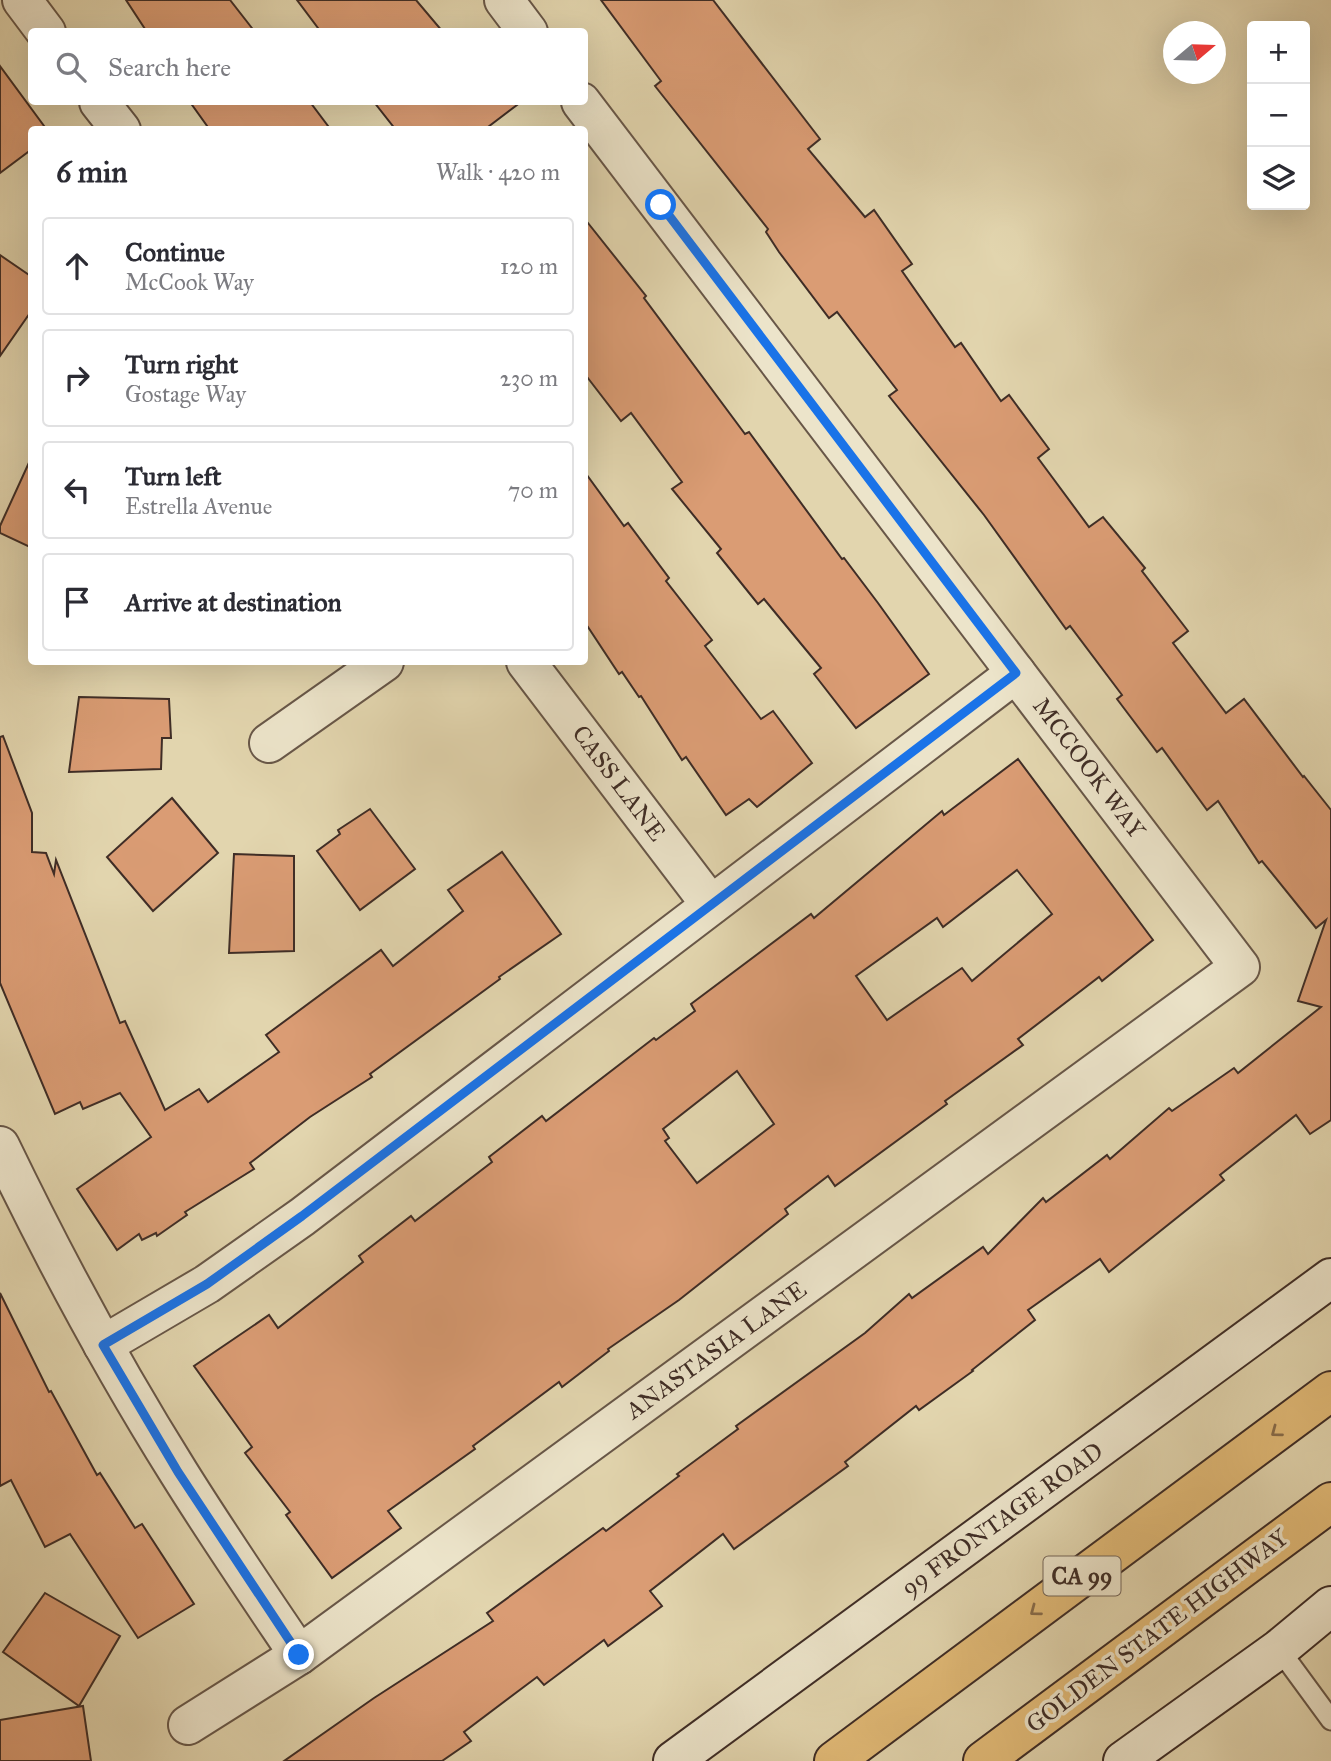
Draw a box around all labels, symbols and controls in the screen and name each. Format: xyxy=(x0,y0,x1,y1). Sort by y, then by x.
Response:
north arrow xyxy=(1163,21,1226,84)
map controls xyxy=(1247,21,1310,210)
button: + xyxy=(1247,21,1310,84)
search box xyxy=(28,28,588,105)
icon: search xyxy=(52,48,90,86)
text: Search here xyxy=(108,51,231,83)
button: − xyxy=(1247,84,1310,147)
button: layers xyxy=(1247,147,1310,210)
text: 6 min xyxy=(56,154,128,190)
text: Walk · 420 m xyxy=(436,158,560,186)
route start xyxy=(645,189,676,220)
text: Continue xyxy=(125,236,225,268)
icon: ahead xyxy=(58,247,96,285)
text: 120 m xyxy=(500,252,558,280)
text: McCook Way xyxy=(125,268,254,296)
text: Turn right xyxy=(125,348,238,380)
icon: right xyxy=(58,359,96,397)
text: 230 m xyxy=(500,364,558,392)
text: Gostage Way xyxy=(125,380,246,408)
text: Turn left xyxy=(125,460,221,492)
icon: left xyxy=(58,471,96,509)
text: 70 m xyxy=(508,476,558,504)
text: Estrella Avenue xyxy=(125,492,272,520)
icon: arrive xyxy=(58,583,96,621)
text: Arrive at destination xyxy=(125,586,342,618)
street label: MCCOOK WAY xyxy=(1026,692,1152,845)
street label: CASS LANE xyxy=(566,719,672,847)
street label: ANASTASIA LANE xyxy=(619,1274,812,1426)
one-way arrow xyxy=(1271,1423,1284,1436)
street label: 99 FRONTAGE ROAD xyxy=(895,1436,1109,1602)
street label: GOLDEN STATE HIGHWAY xyxy=(1020,1522,1295,1739)
road number: CA 99 xyxy=(1044,1556,1120,1596)
one-way arrow xyxy=(1030,1603,1043,1616)
route end xyxy=(283,1639,314,1670)

